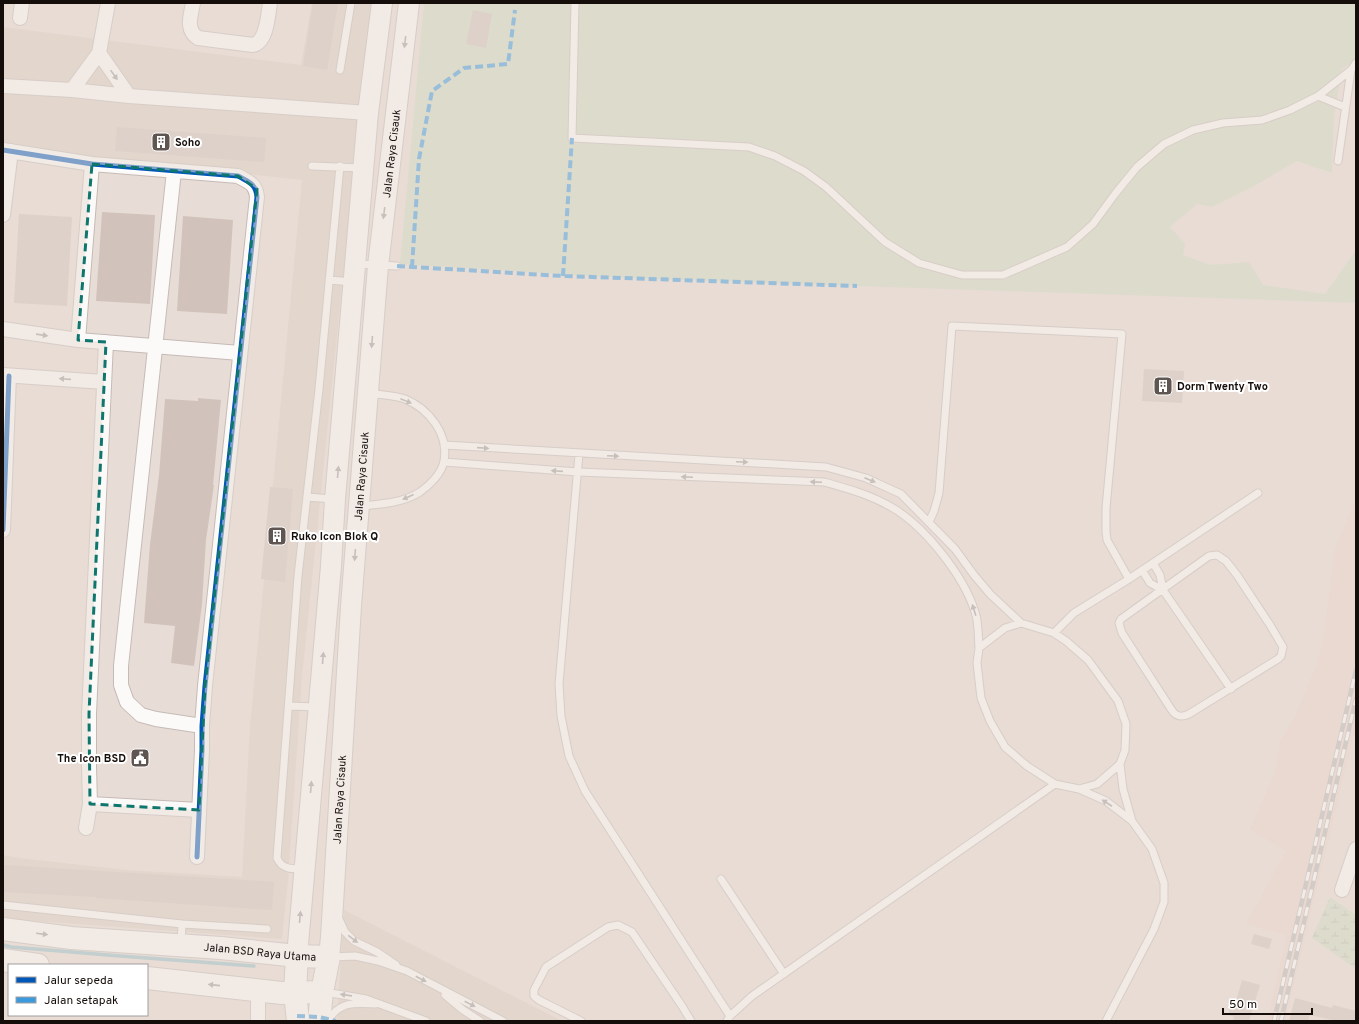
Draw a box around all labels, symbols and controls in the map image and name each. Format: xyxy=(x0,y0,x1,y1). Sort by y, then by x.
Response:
one-way arrow xyxy=(401,36,408,48)
one-way arrow xyxy=(110,69,118,80)
street label: Jalan Raya Cisauk xyxy=(380,108,404,199)
building icon: Soho xyxy=(150,131,172,153)
place label: Soho xyxy=(175,136,201,150)
one-way arrow xyxy=(381,206,387,219)
one-way arrow xyxy=(36,332,48,338)
one-way arrow xyxy=(369,336,376,348)
building icon: Dorm Twenty Two xyxy=(1152,375,1174,397)
one-way arrow xyxy=(59,376,71,383)
place label: Dorm Twenty Two xyxy=(1177,380,1268,394)
one-way arrow xyxy=(401,398,413,404)
street label: Jalan Raya Cisauk xyxy=(352,431,373,521)
one-way arrow xyxy=(477,444,489,451)
one-way arrow xyxy=(607,452,619,459)
one-way arrow xyxy=(736,459,748,466)
one-way arrow xyxy=(334,466,341,478)
one-way arrow xyxy=(551,467,563,474)
one-way arrow xyxy=(681,474,693,481)
one-way arrow xyxy=(865,477,876,483)
one-way arrow xyxy=(809,479,822,485)
one-way arrow xyxy=(403,494,414,500)
building icon: Ruko Icon Blok Q xyxy=(266,525,288,547)
place label: Ruko Icon Blok Q xyxy=(291,530,378,544)
one-way arrow xyxy=(351,549,358,561)
one-way arrow xyxy=(971,603,977,615)
one-way arrow xyxy=(320,652,326,664)
public building icon: The Icon BSD xyxy=(129,747,151,769)
place label: The Icon BSD xyxy=(57,752,126,766)
street label: Jalan Raya Cisauk xyxy=(331,754,350,844)
one-way arrow xyxy=(308,781,315,793)
one-way arrow xyxy=(1101,799,1113,806)
one-way arrow xyxy=(296,911,303,923)
one-way arrow xyxy=(36,931,48,937)
one-way arrow xyxy=(348,935,359,943)
street label: Jalan BSD Raya Utama xyxy=(203,941,317,965)
legend xyxy=(8,964,148,1016)
text: Jalur sepeda xyxy=(44,973,113,989)
one-way arrow xyxy=(416,976,427,982)
one-way arrow xyxy=(208,982,220,988)
scale bar xyxy=(1223,990,1312,1016)
one-way arrow xyxy=(340,992,352,998)
text: Jalan setapak xyxy=(44,993,118,1009)
text: 50 m xyxy=(1229,997,1257,1013)
one-way arrow xyxy=(464,1001,475,1007)

